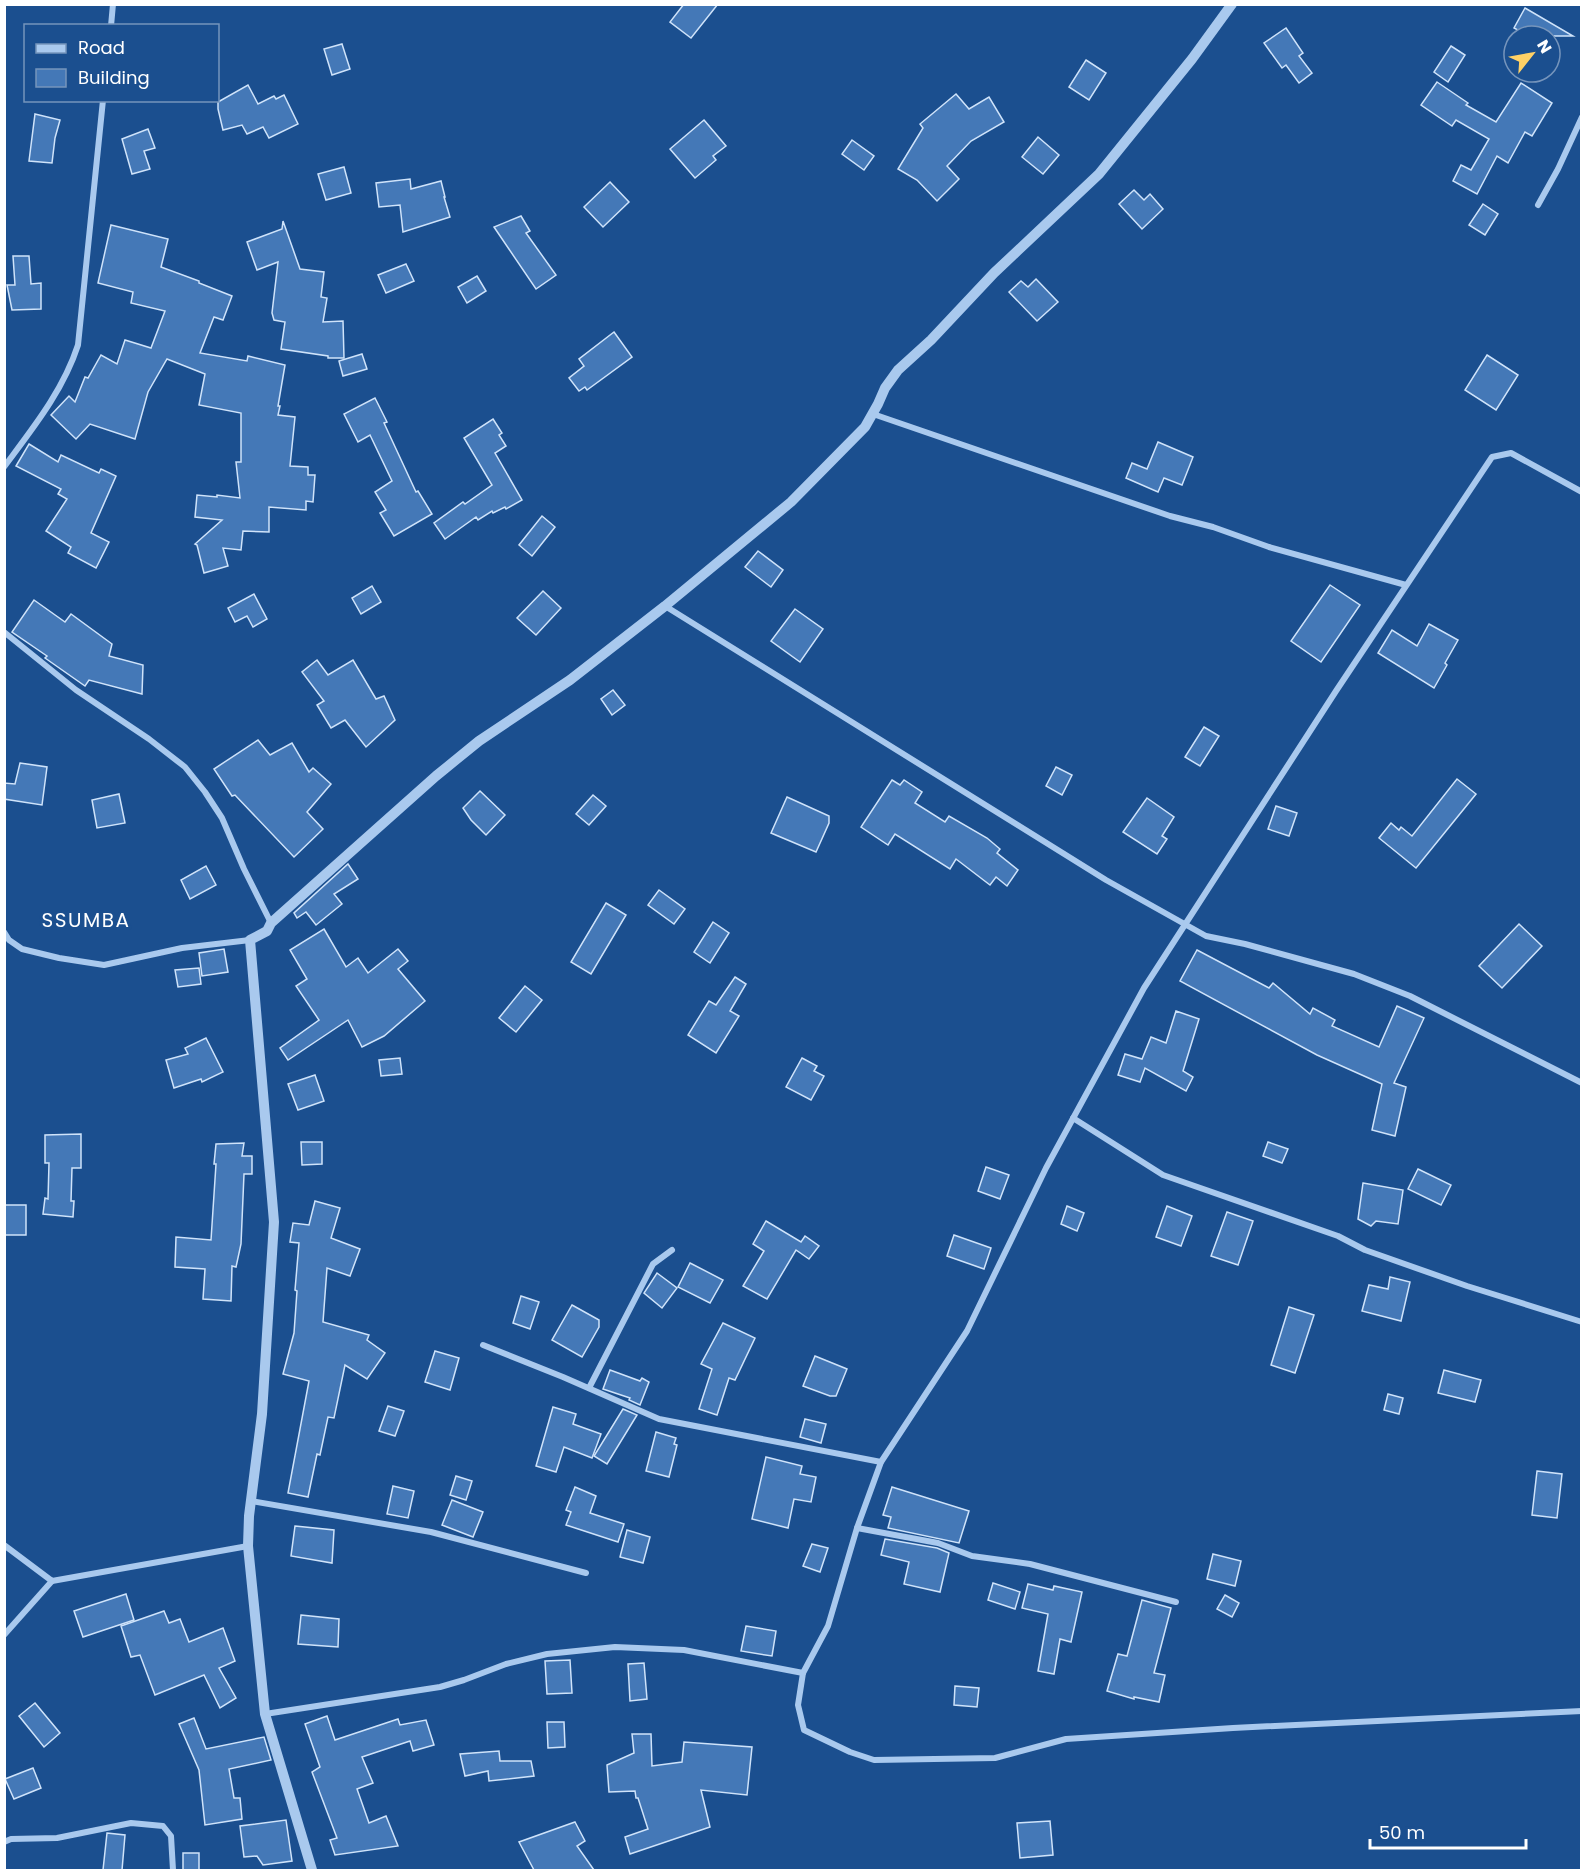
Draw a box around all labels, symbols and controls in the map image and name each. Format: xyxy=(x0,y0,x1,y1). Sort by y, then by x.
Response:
legend xyxy=(24,24,219,102)
north arrow xyxy=(1502,24,1562,84)
text: Road xyxy=(78,35,125,60)
text: N xyxy=(1531,35,1557,58)
text: Building xyxy=(78,65,150,90)
district label: SSUMBA xyxy=(42,906,130,934)
scale bar xyxy=(1370,1812,1526,1850)
text: 50 m xyxy=(1379,1820,1425,1845)

